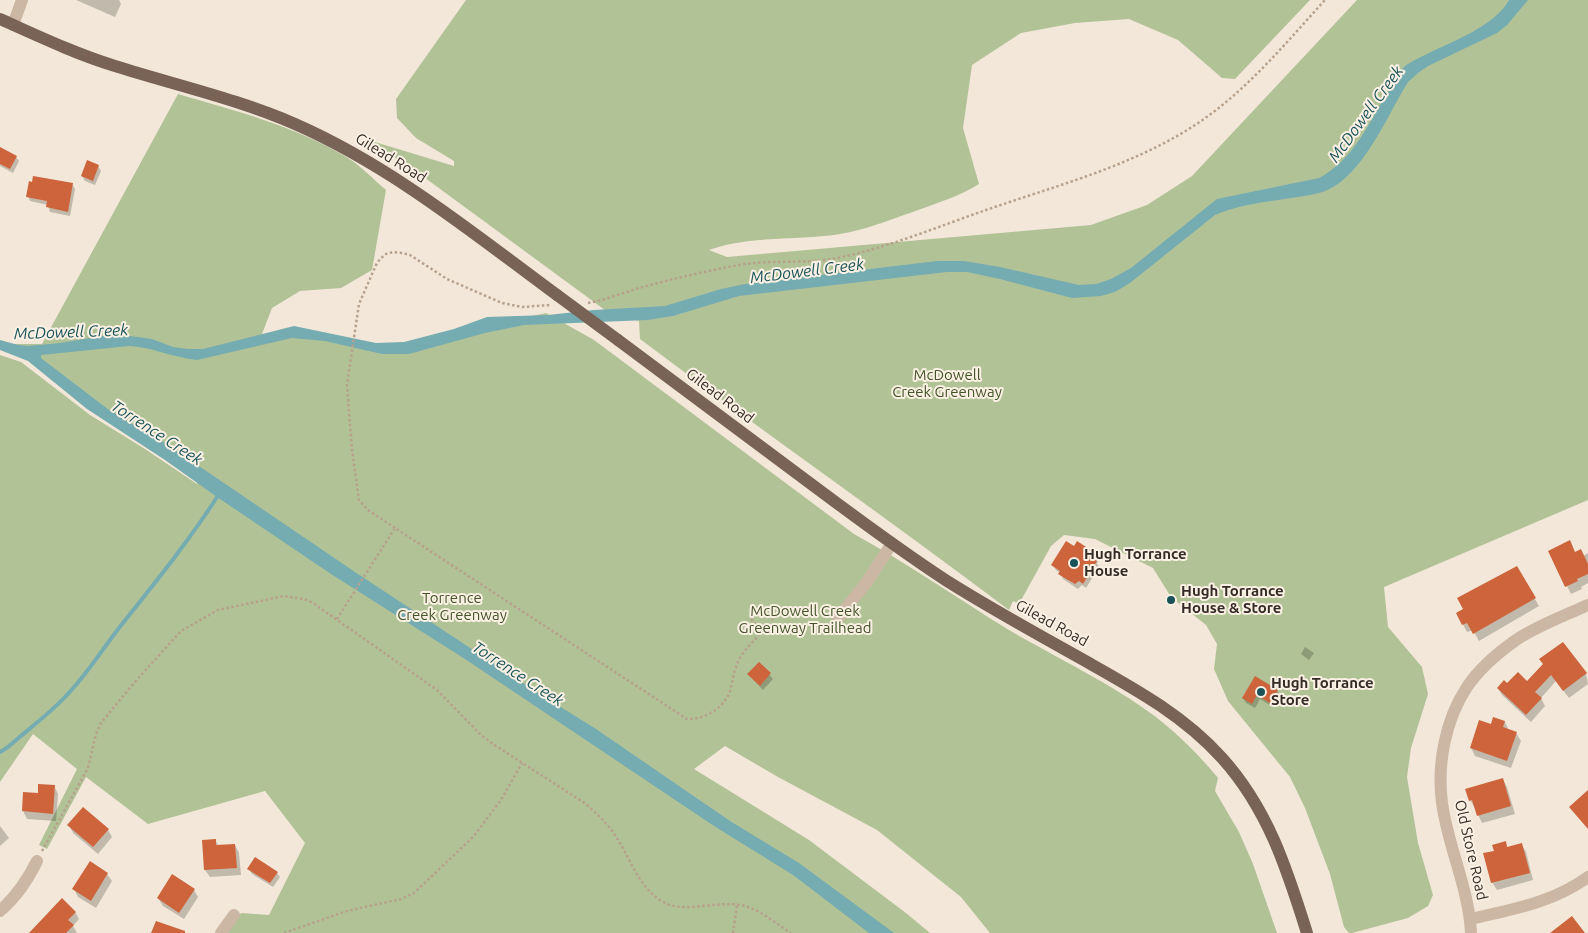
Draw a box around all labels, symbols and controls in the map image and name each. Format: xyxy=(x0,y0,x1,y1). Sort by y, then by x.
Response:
water label: McDowell Creek xyxy=(1325,62,1407,166)
street label: Gilead Road xyxy=(352,129,430,187)
water label: McDowell Creek xyxy=(749,254,865,288)
water label: McDowell Creek xyxy=(13,320,129,344)
street label: Gilead Road xyxy=(683,365,757,427)
park label: McDowell Creek Greenway xyxy=(892,366,1002,401)
water label: Torrence Creek xyxy=(108,396,206,470)
place label: Hugh Torrance House xyxy=(1084,545,1187,580)
marker: Hugh Torrance House xyxy=(1068,557,1080,569)
place label: Hugh Torrance House & Store xyxy=(1181,582,1284,617)
park label: Torrence Creek Greenway xyxy=(397,589,507,624)
marker: Hugh Torrance House & Store xyxy=(1165,594,1177,606)
street label: Gilead Road xyxy=(1013,596,1091,650)
park label: McDowell Creek Greenway Trailhead xyxy=(739,602,871,637)
water label: Torrence Creek xyxy=(469,637,567,711)
place label: Hugh Torrance Store xyxy=(1271,674,1374,709)
marker: Hugh Torrance Store xyxy=(1255,686,1267,698)
street label: Old Store Road xyxy=(1451,798,1491,902)

